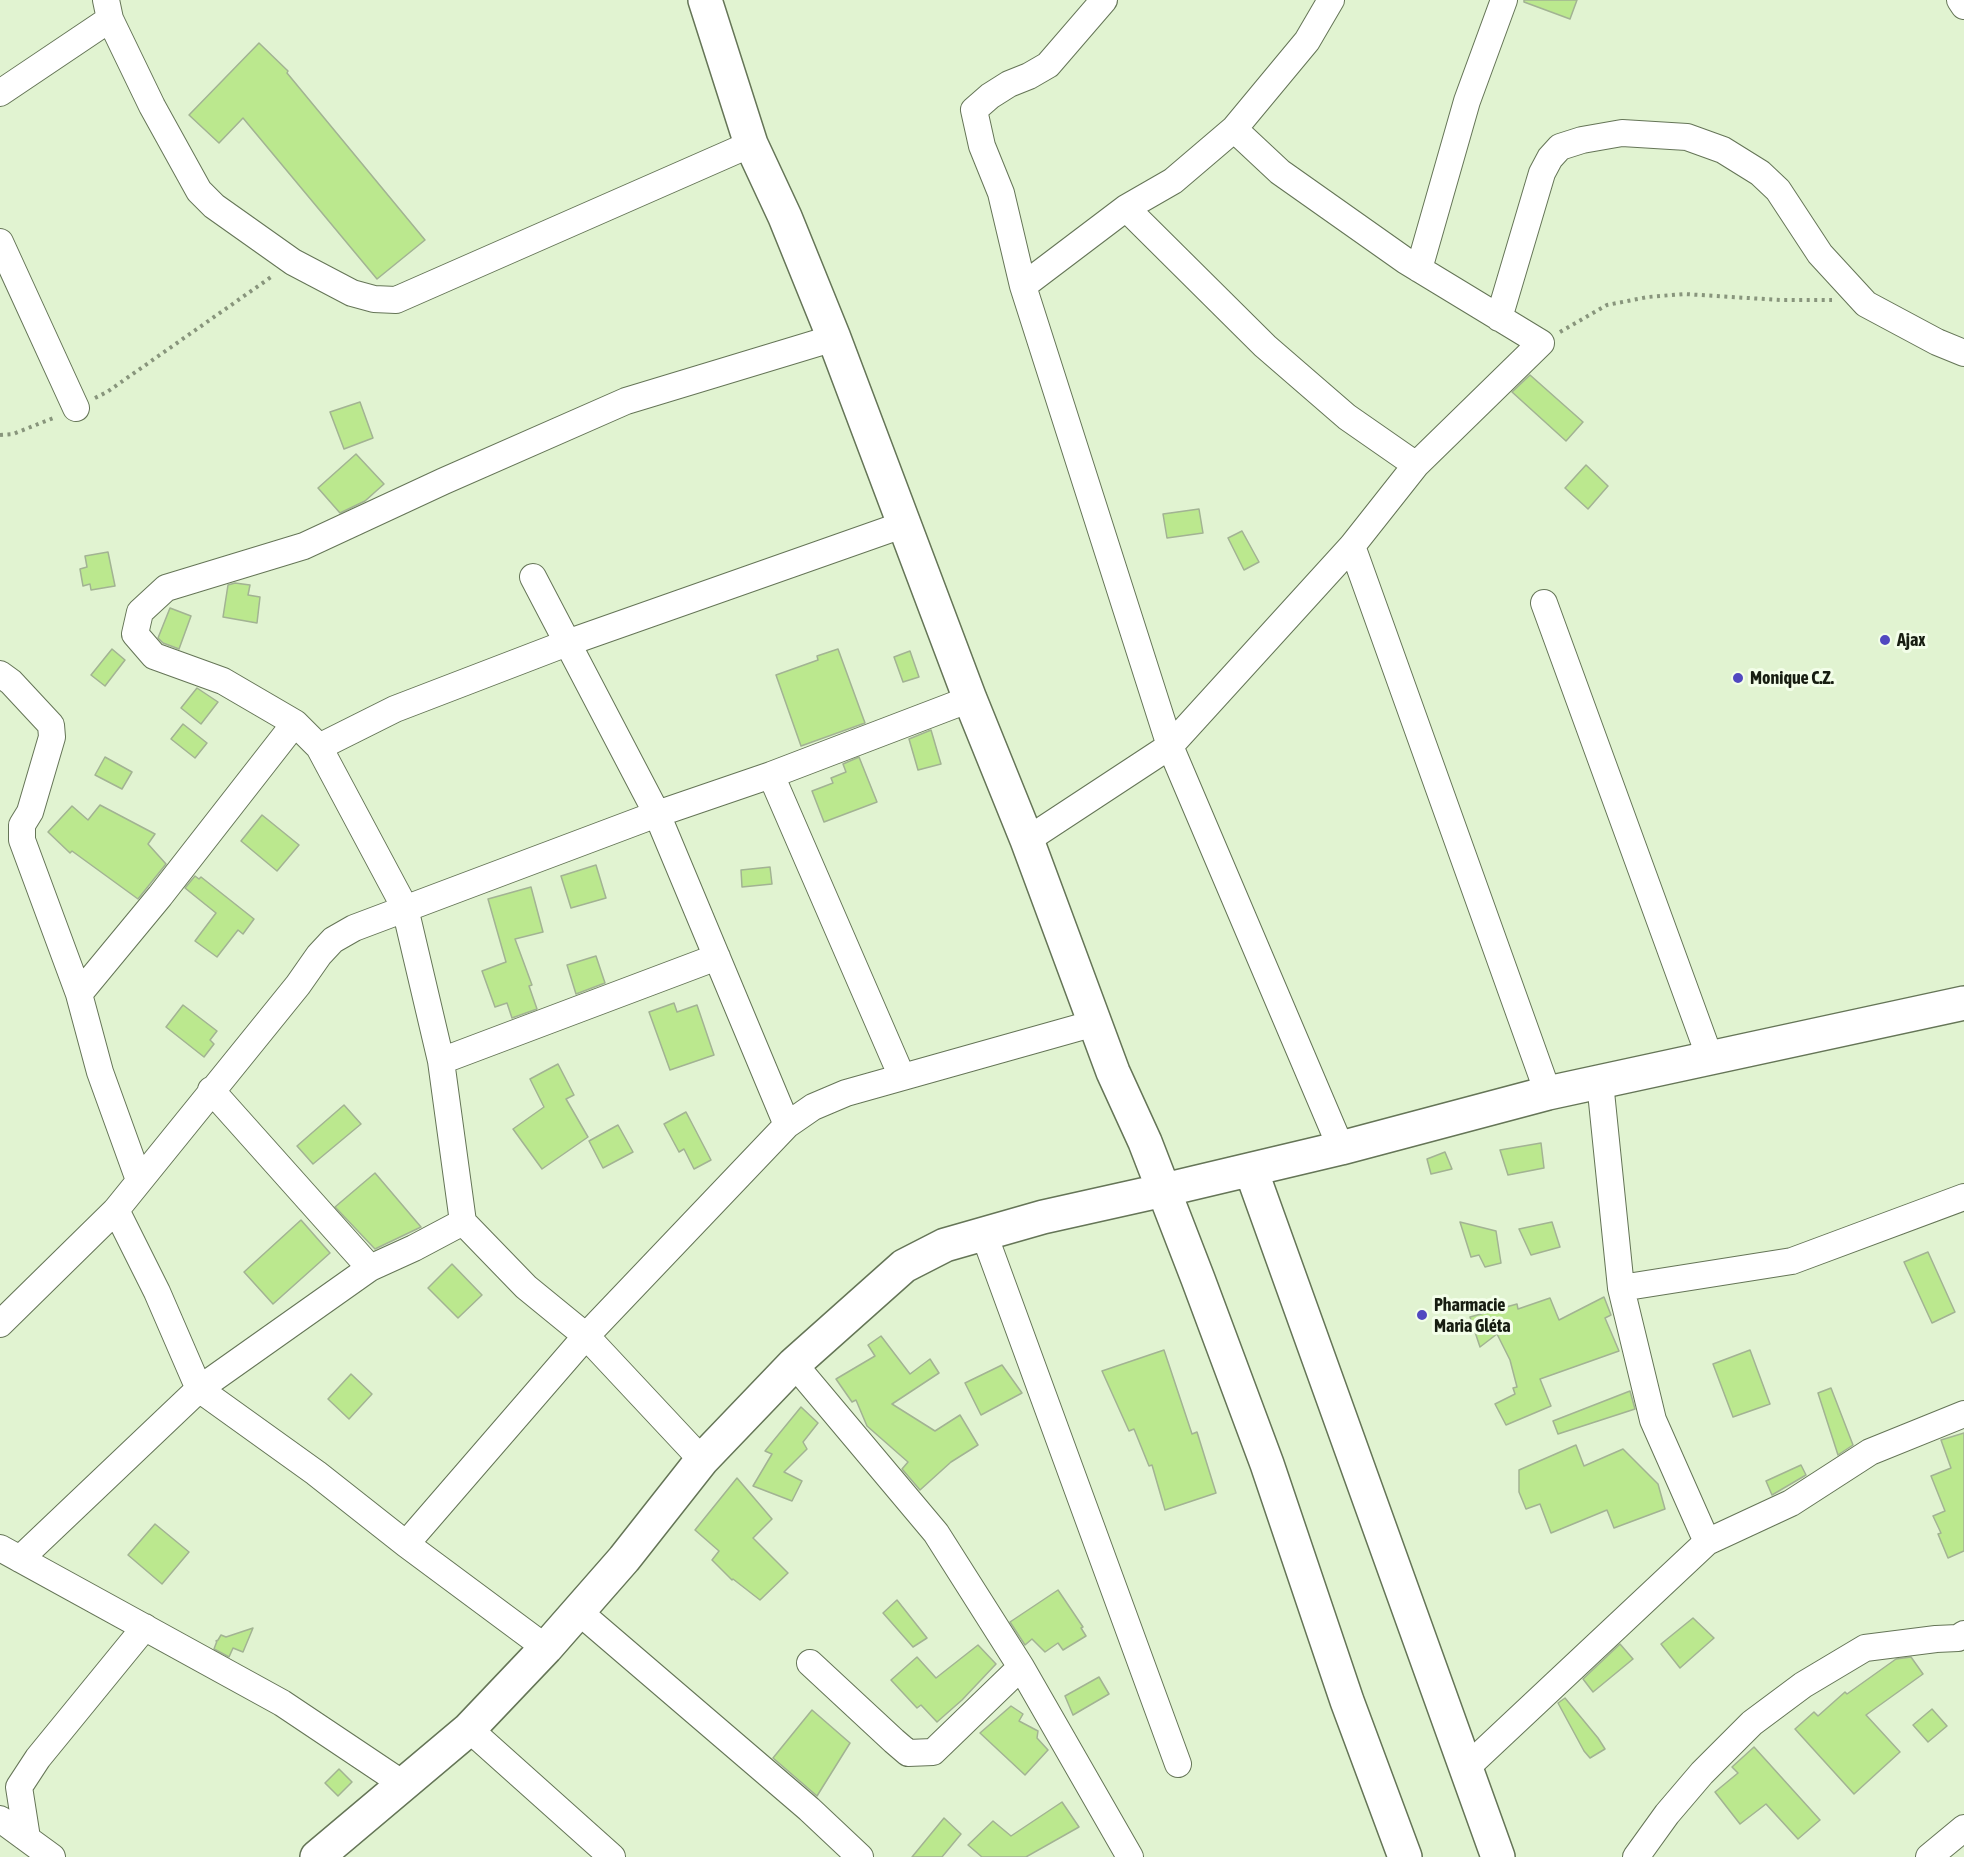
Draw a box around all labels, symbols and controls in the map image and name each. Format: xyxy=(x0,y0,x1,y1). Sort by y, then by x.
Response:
place label: Ajax xyxy=(1897,629,1926,651)
marker: Ajax xyxy=(1878,633,1892,647)
place label: Monique C.Z. xyxy=(1750,667,1834,689)
marker: Monique C.Z. xyxy=(1731,671,1745,685)
place label: Pharmacie Maria Gléta xyxy=(1434,1294,1511,1336)
marker: Pharmacie Maria Gléta xyxy=(1415,1308,1429,1322)

